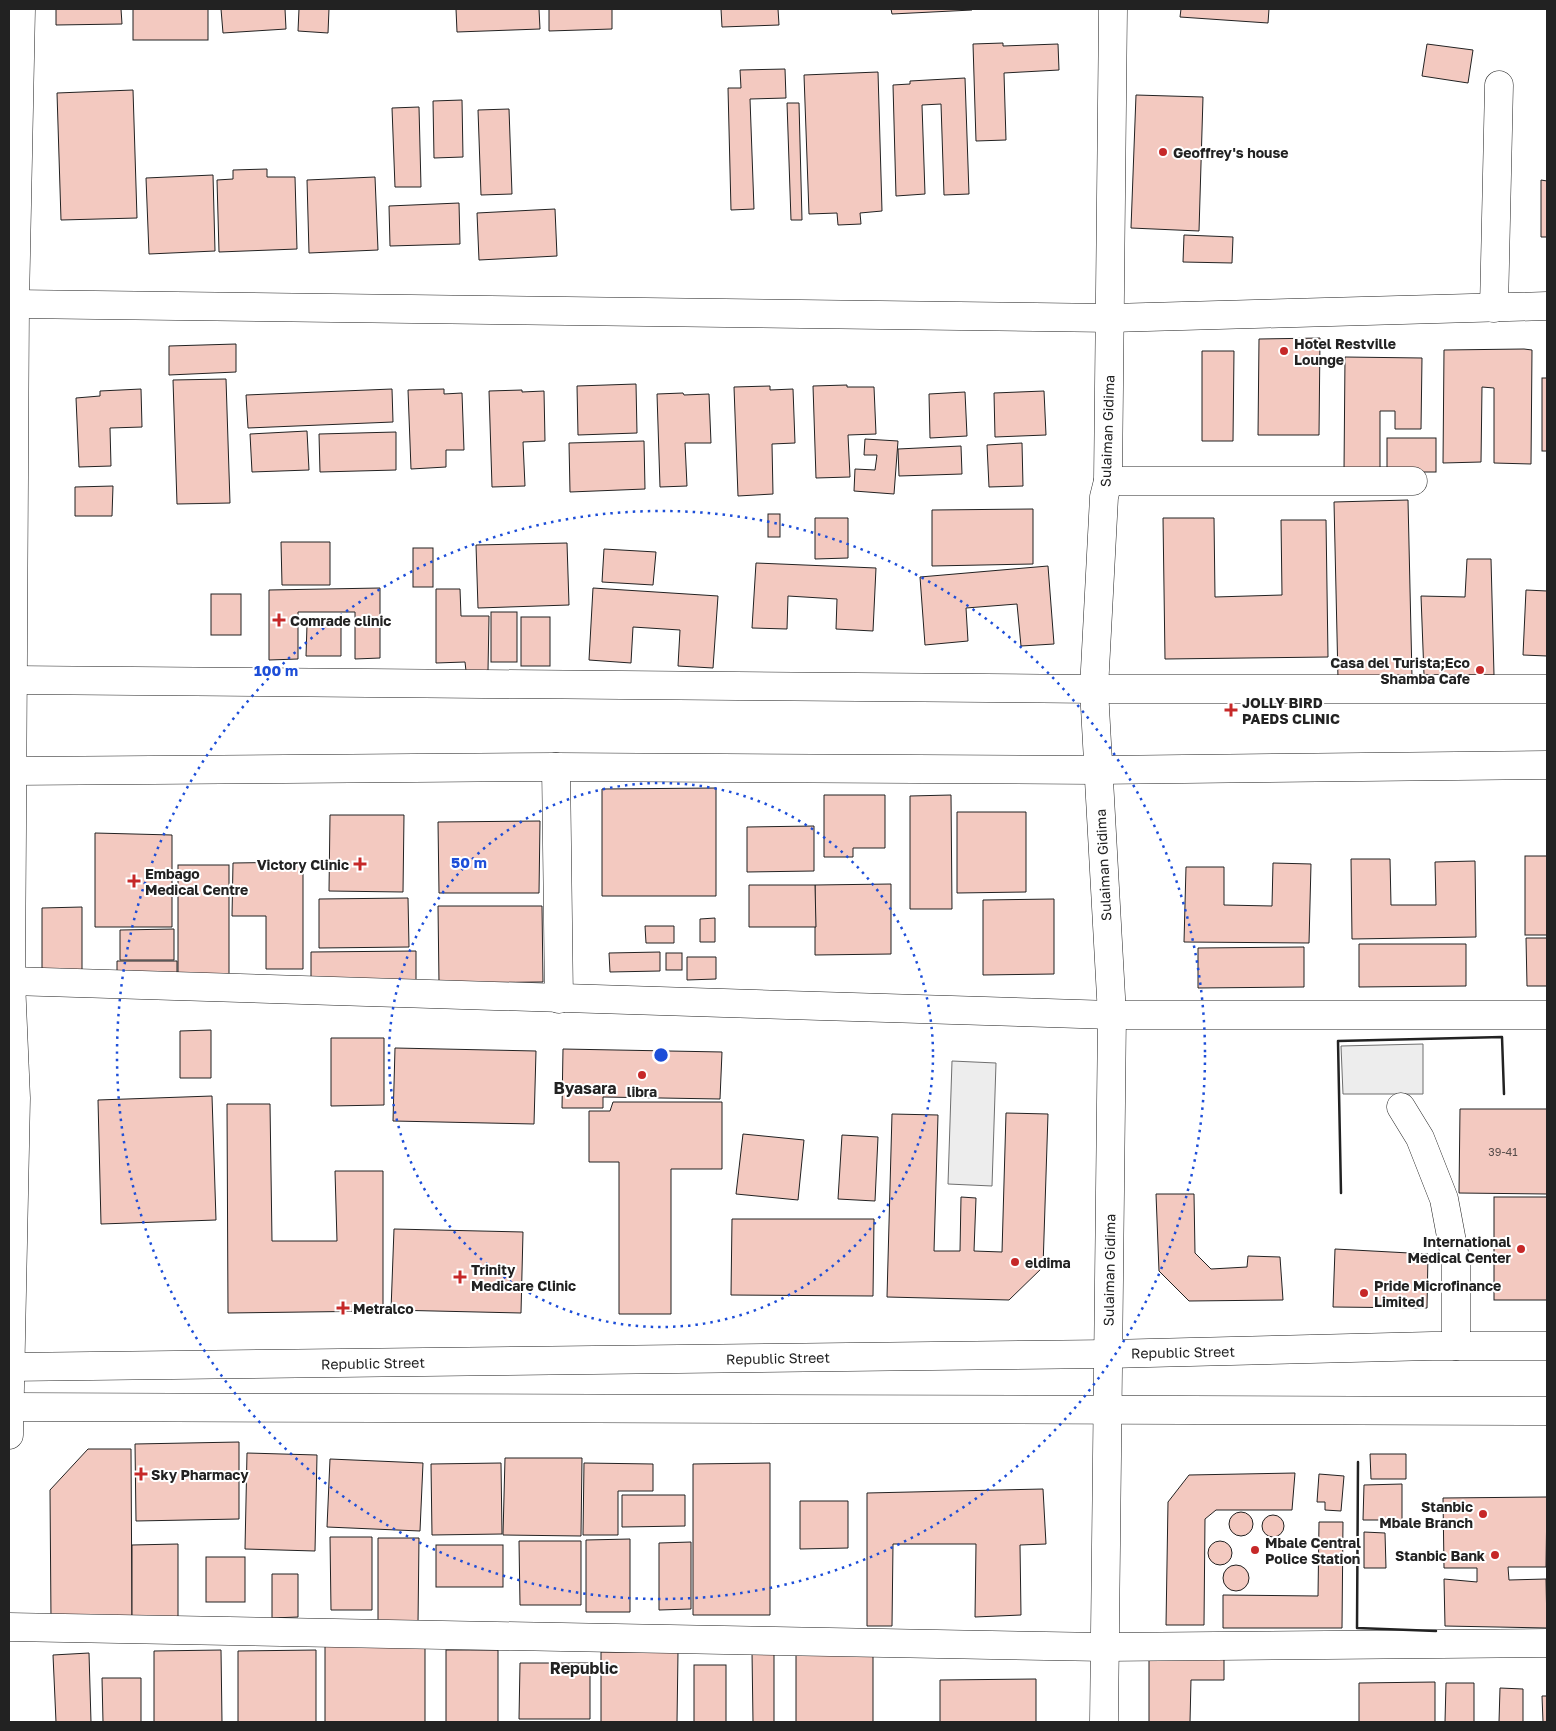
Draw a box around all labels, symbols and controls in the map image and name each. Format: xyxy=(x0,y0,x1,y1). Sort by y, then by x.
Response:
place label: Geoffrey's house xyxy=(1173,144,1288,161)
marker: Geoffrey's house xyxy=(1157,146,1169,158)
place label: Hotel Restville Lounge xyxy=(1294,335,1396,368)
marker: Hotel Restville Lounge xyxy=(1278,345,1290,357)
street label: Sulaiman Gidima xyxy=(1097,375,1117,487)
place label: Comrade clinic xyxy=(290,612,391,629)
marker: Comrade clinic xyxy=(272,613,286,627)
place label: Casa del Turista;Eco Shamba Cafe xyxy=(1330,654,1470,687)
text: 100 m xyxy=(254,661,298,679)
marker: Casa del Turista;Eco Shamba Cafe xyxy=(1474,664,1486,676)
place label: JOLLY BIRD PAEDS CLINIC xyxy=(1242,694,1340,727)
marker: JOLLY BIRD PAEDS CLINIC xyxy=(1224,703,1238,717)
street label: Sulaiman Gidima xyxy=(1092,808,1114,922)
text: 50 m xyxy=(451,853,487,871)
place label: Victory Clinic xyxy=(257,856,349,873)
marker: Victory Clinic xyxy=(353,857,367,871)
place label: Embago Medical Centre xyxy=(145,865,248,898)
marker: Embago Medical Centre xyxy=(127,874,141,888)
centre of rings xyxy=(652,1046,670,1064)
marker: libra xyxy=(636,1069,648,1081)
district label: Byasara xyxy=(554,1078,616,1098)
place label: libra xyxy=(627,1083,657,1100)
house number: 39-41 xyxy=(1488,1145,1518,1158)
street label: Sulaiman Gidima xyxy=(1100,1214,1118,1326)
place label: International Medical Center xyxy=(1407,1233,1512,1266)
marker: International Medical Center xyxy=(1515,1243,1527,1255)
place label: eldima xyxy=(1025,1254,1071,1271)
marker: eldima xyxy=(1009,1256,1021,1268)
place label: Trinity Medicare Clinic xyxy=(471,1261,576,1294)
marker: Trinity Medicare Clinic xyxy=(453,1270,467,1284)
place label: Pride Microfinance Limited xyxy=(1374,1277,1501,1310)
marker: Pride Microfinance Limited xyxy=(1358,1287,1370,1299)
place label: Metralco xyxy=(353,1300,414,1317)
marker: Metralco xyxy=(337,1302,349,1314)
street label: Republic Street xyxy=(1131,1343,1235,1361)
street label: Republic Street xyxy=(726,1349,830,1367)
street label: Republic Street xyxy=(321,1354,425,1372)
place label: Sky Pharmacy xyxy=(151,1466,249,1483)
marker: Sky Pharmacy xyxy=(135,1468,147,1480)
place label: Stanbic Mbale Branch xyxy=(1379,1498,1473,1531)
marker: Stanbic Mbale Branch xyxy=(1477,1508,1489,1520)
place label: Mbale Central Police Station xyxy=(1265,1534,1361,1567)
marker: Mbale Central Police Station xyxy=(1249,1544,1261,1556)
place label: Stanbic Bank xyxy=(1395,1547,1485,1564)
marker: Stanbic Bank xyxy=(1489,1549,1501,1561)
district label: Republic xyxy=(550,1658,618,1678)

